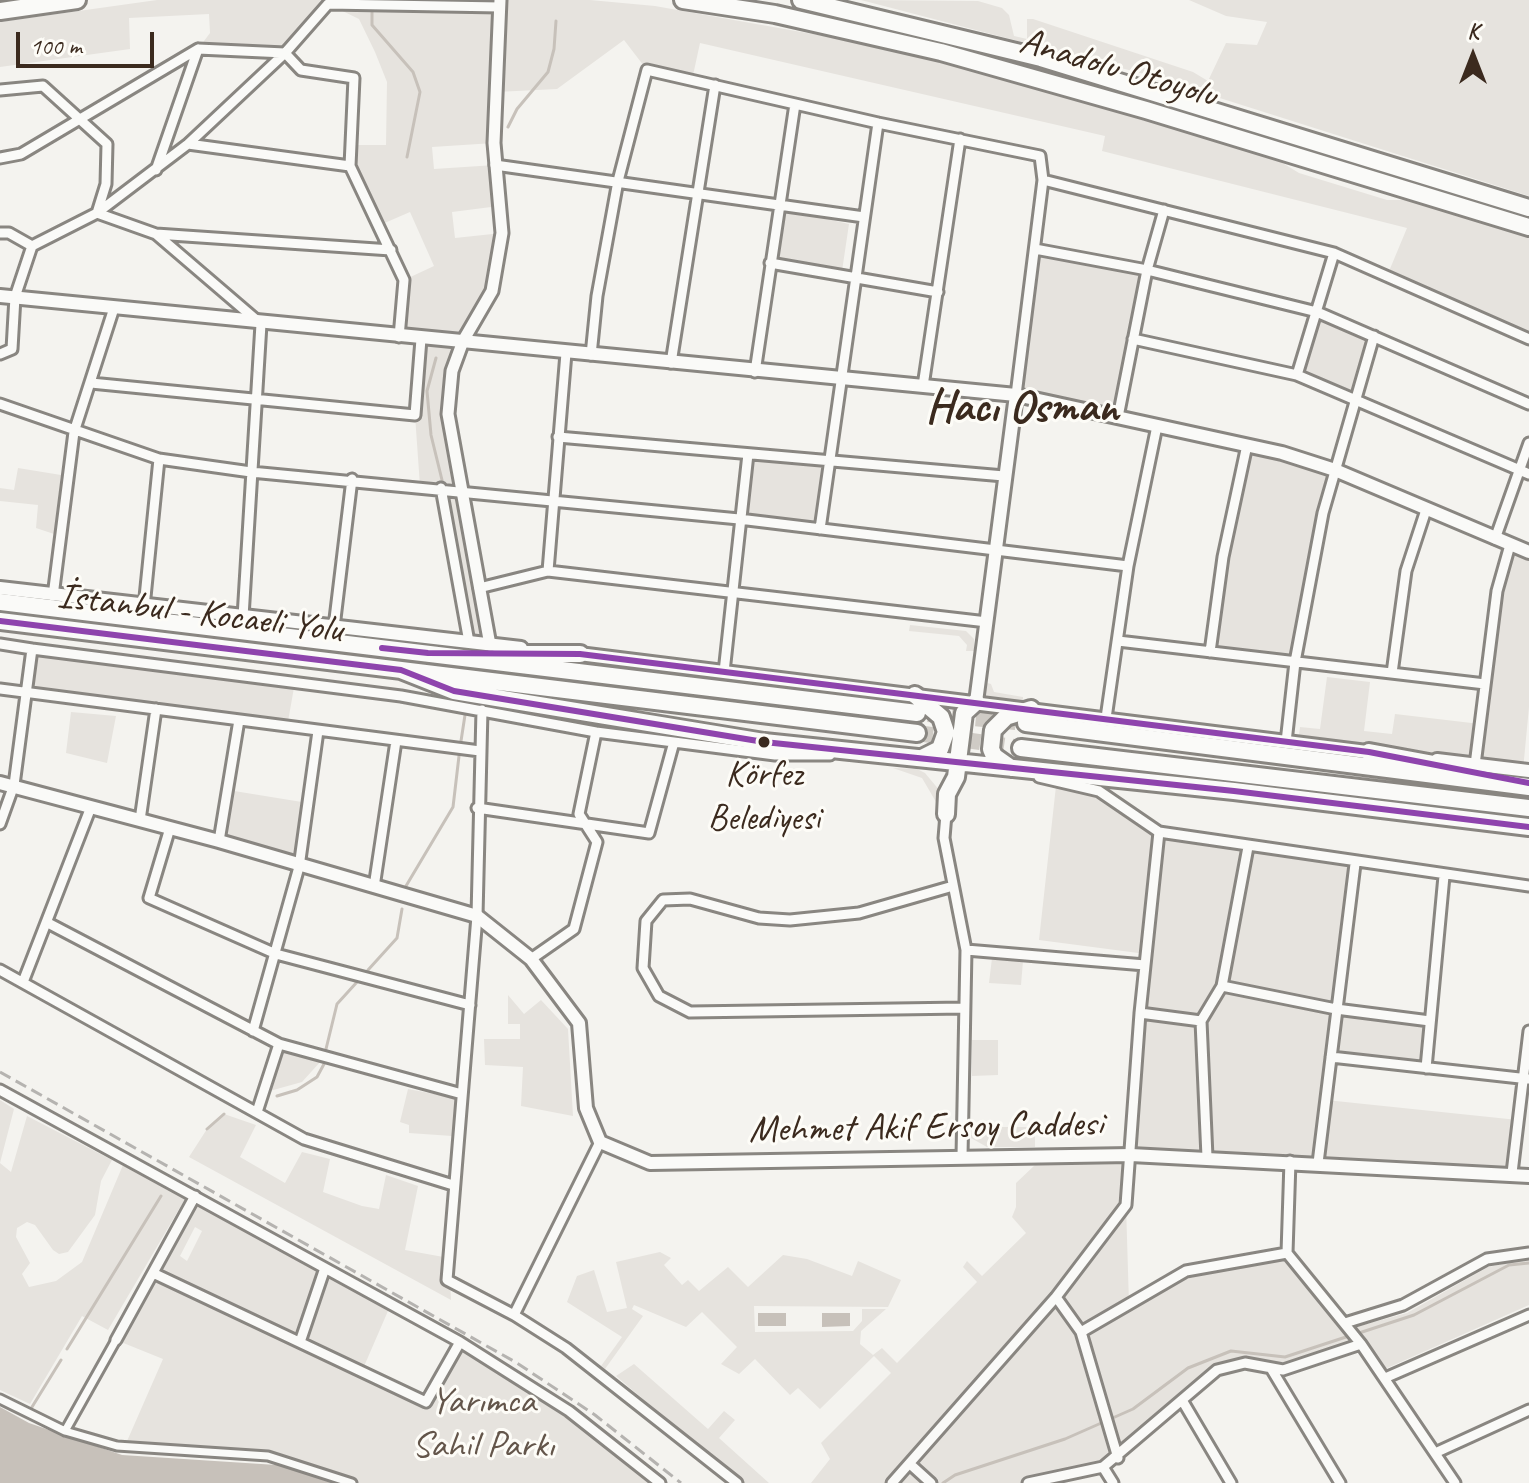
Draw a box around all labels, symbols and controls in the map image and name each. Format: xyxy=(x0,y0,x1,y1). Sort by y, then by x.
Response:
scale bar xyxy=(20,16,158,66)
north arrow xyxy=(1433,16,1513,96)
text: K xyxy=(1467,18,1479,46)
street label: Anadolu Otoyolu xyxy=(1014,19,1222,119)
text: 100 m xyxy=(30,31,82,61)
district label: Hacı Osman xyxy=(926,381,1118,437)
street label: İstanbul - Kocaeli Yolu xyxy=(55,574,345,654)
marker: Körfez Belediyesi xyxy=(756,734,772,750)
place label: Körfez Belediyesi xyxy=(708,754,820,839)
street label: Mehmet Akif Ersoy Caddesi xyxy=(748,1102,1104,1154)
park label: Yarımca Sahil Parkı xyxy=(412,1379,554,1468)

